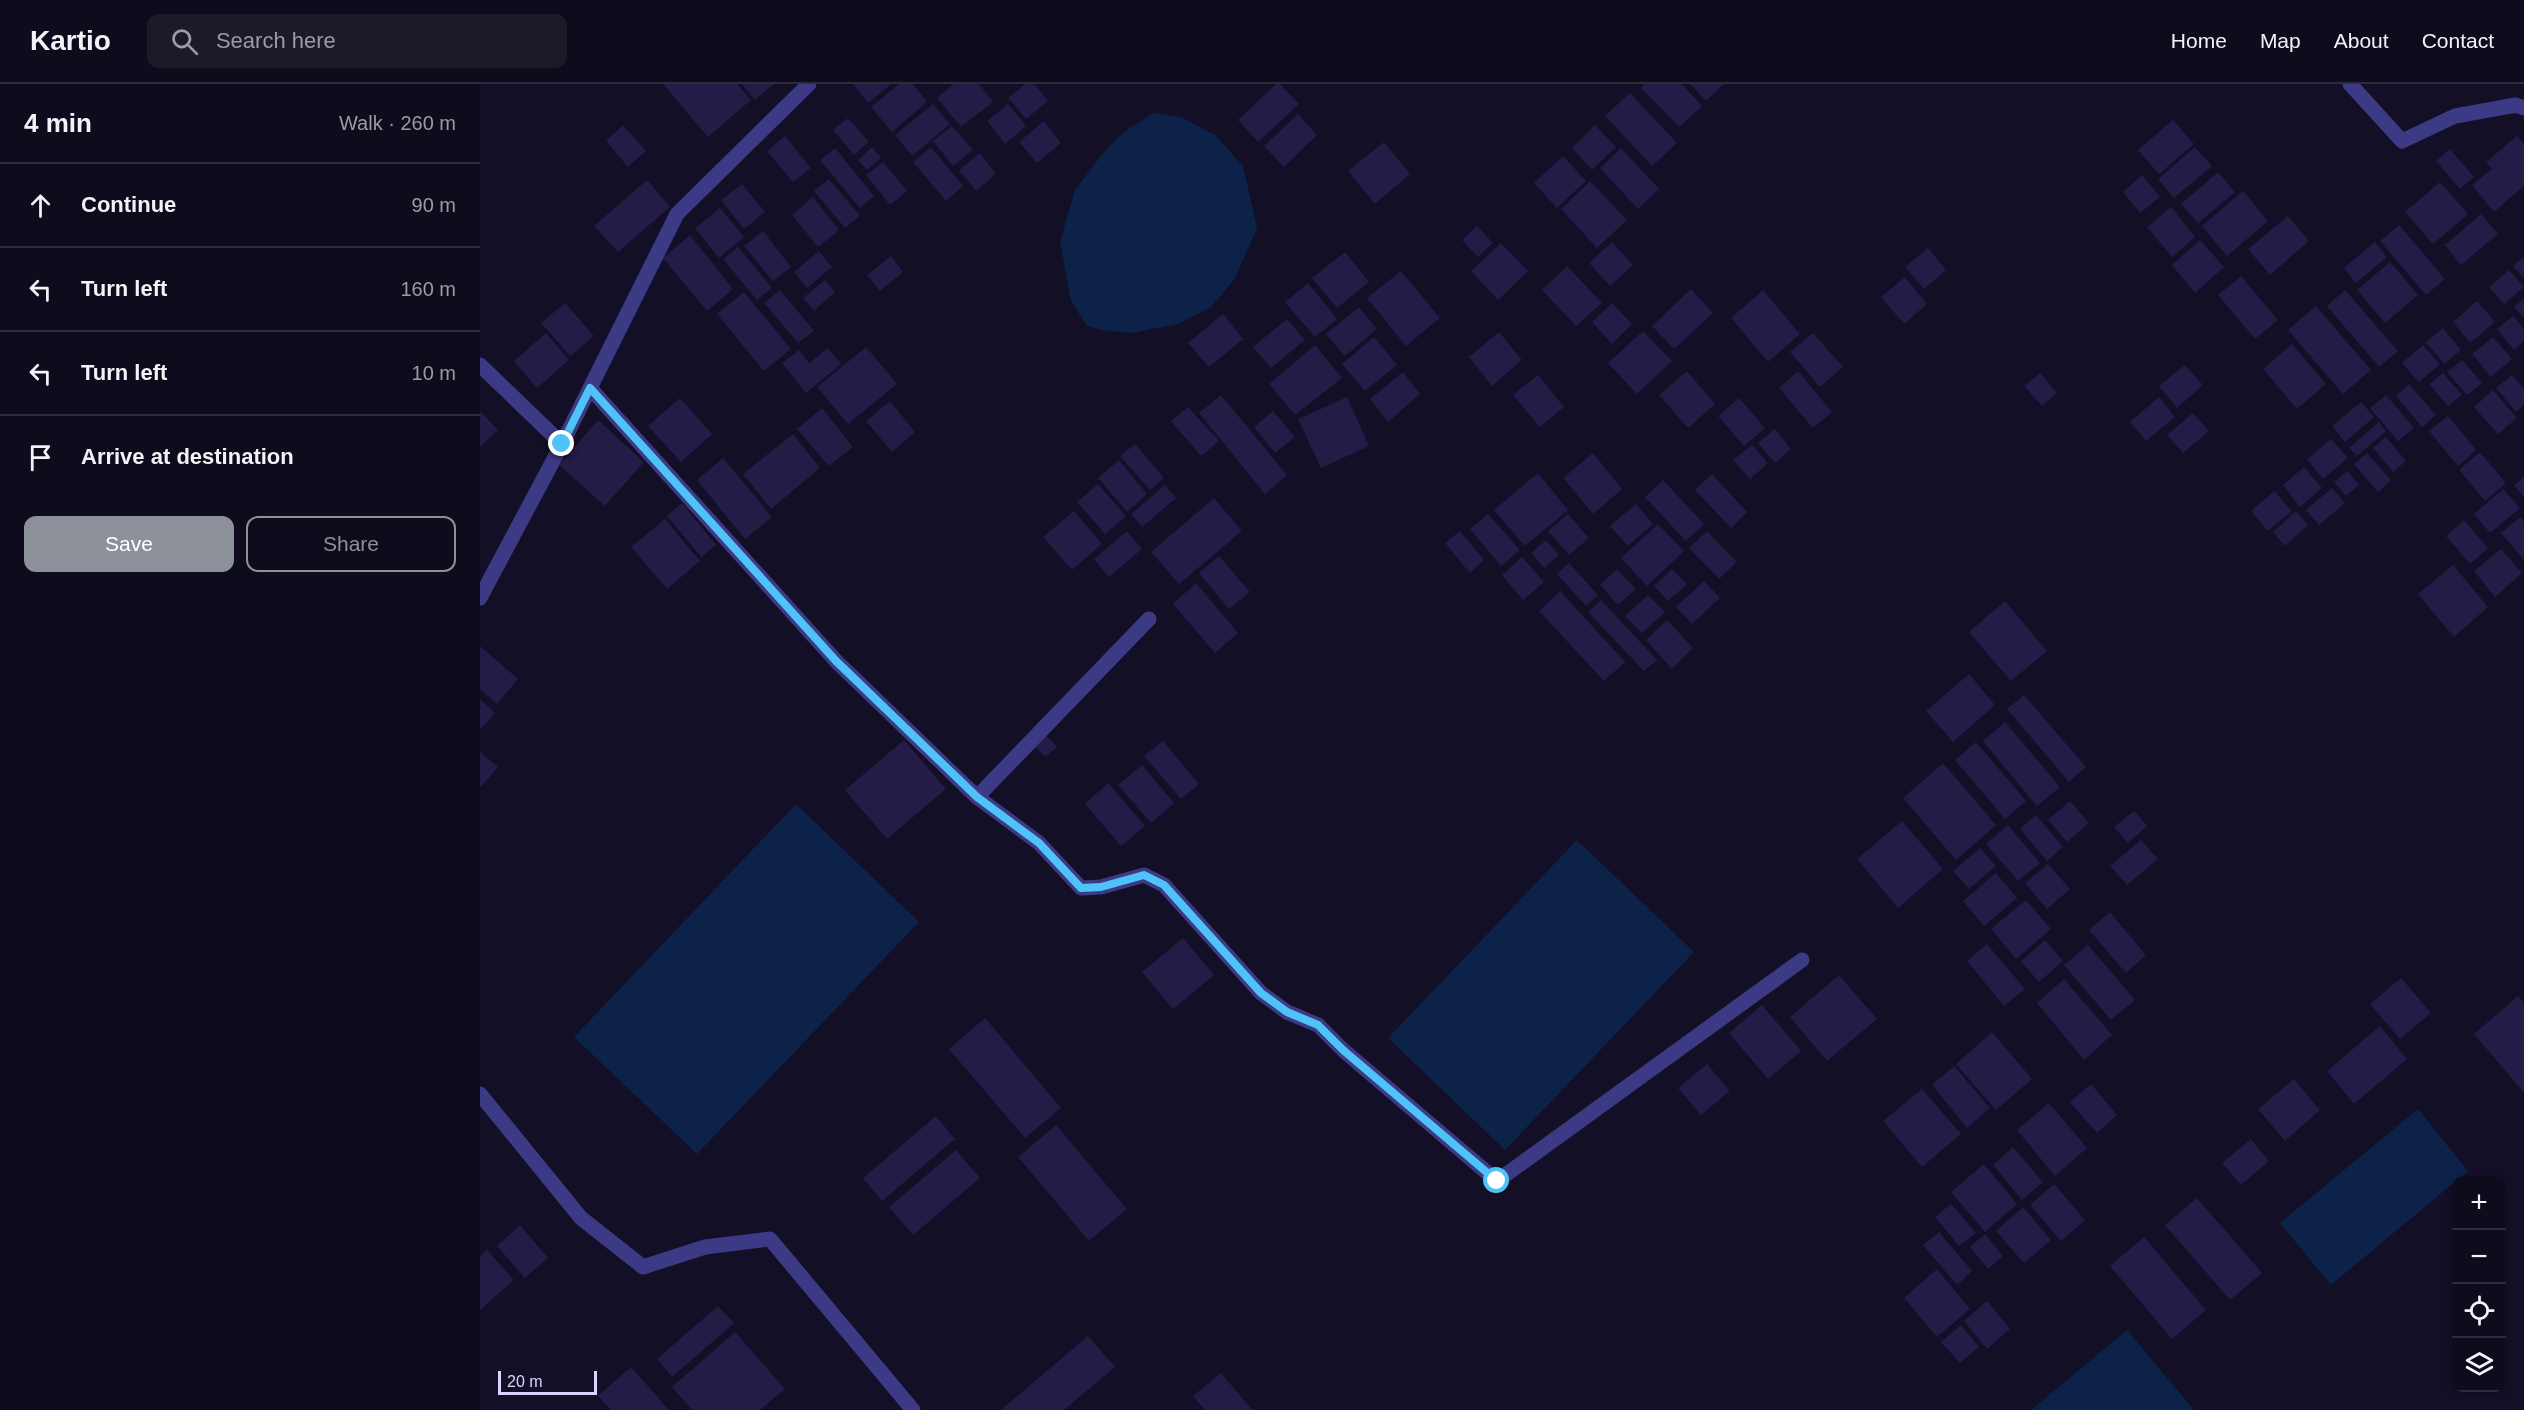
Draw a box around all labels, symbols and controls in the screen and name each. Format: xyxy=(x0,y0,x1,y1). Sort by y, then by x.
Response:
search box xyxy=(147,14,567,68)
text: Kartio xyxy=(30,25,111,56)
icon: search xyxy=(168,25,201,58)
text: Search here xyxy=(216,28,336,53)
text: Home xyxy=(2171,29,2227,52)
text: Map xyxy=(2260,29,2301,52)
text: About xyxy=(2334,29,2389,52)
text: Contact xyxy=(2422,29,2494,52)
text: 4 min xyxy=(24,108,92,138)
text: Walk · 260 m xyxy=(339,112,456,134)
icon: ahead xyxy=(24,189,57,222)
text: Continue xyxy=(81,192,176,217)
text: 90 m xyxy=(412,194,456,216)
icon: left xyxy=(24,273,57,306)
text: Turn left xyxy=(81,276,167,301)
text: 160 m xyxy=(400,278,456,300)
icon: left xyxy=(24,357,57,390)
text: Turn left xyxy=(81,360,167,385)
text: 10 m xyxy=(412,362,456,384)
route end xyxy=(548,430,574,456)
icon: arrive xyxy=(24,441,57,474)
text: Arrive at destination xyxy=(81,444,294,469)
button: Save xyxy=(24,516,234,572)
button: Share xyxy=(246,516,456,572)
route start xyxy=(1483,1167,1509,1193)
map controls xyxy=(2452,1176,2506,1392)
button: + xyxy=(2452,1176,2506,1230)
button: − xyxy=(2452,1230,2506,1284)
button: locate xyxy=(2452,1284,2506,1338)
button: layers xyxy=(2452,1338,2506,1392)
scale bar xyxy=(498,1368,597,1396)
text: 20 m xyxy=(507,1373,543,1390)

